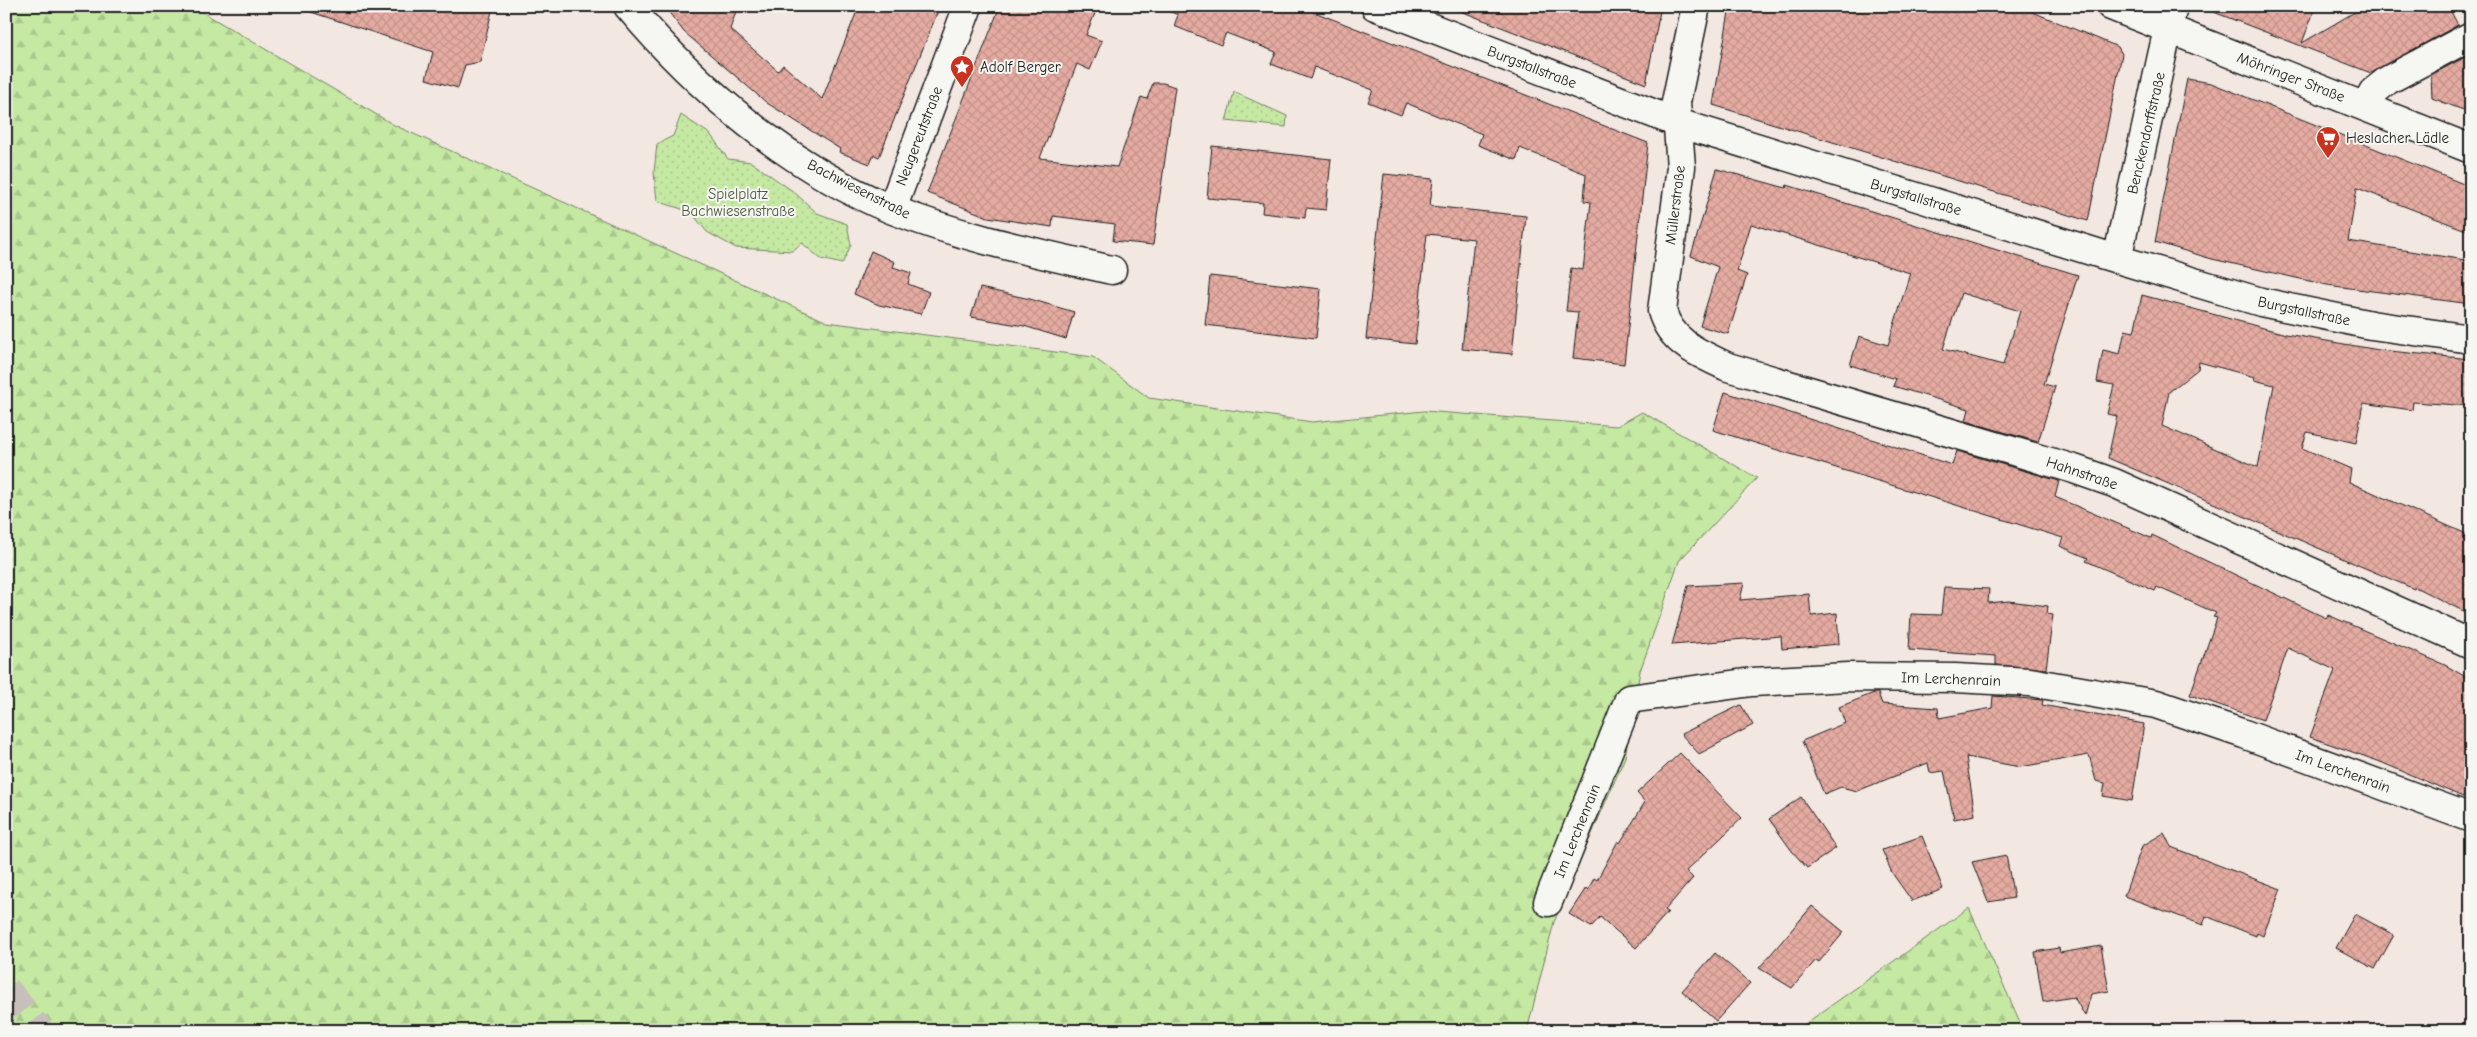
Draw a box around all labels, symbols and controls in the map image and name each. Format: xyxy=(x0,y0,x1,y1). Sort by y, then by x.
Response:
street label: Burgstallstraße xyxy=(1485,42,1580,92)
street label: Möhringer Straße xyxy=(2235,48,2348,106)
place icon: Adolf Berger xyxy=(949,54,975,88)
place label: Adolf Berger xyxy=(980,58,1061,76)
street label: Benckendorffstraße xyxy=(2123,70,2169,196)
street label: Neugereutstraße xyxy=(892,83,946,188)
supermarket icon: Heslacher Lädle xyxy=(2315,125,2341,159)
place label: Heslacher Lädle xyxy=(2346,129,2450,147)
street label: Bachwiesenstraße xyxy=(804,155,914,223)
street label: Müllerstraße xyxy=(1661,164,1689,246)
street label: Burgstallstraße xyxy=(1868,175,1964,220)
park label: Spielplatz Bachwiesenstraße xyxy=(681,185,795,220)
street label: Burgstallstraße xyxy=(2256,292,2352,330)
street label: Hahnstraße xyxy=(2044,452,2120,494)
street label: Im Lerchenrain xyxy=(1901,668,2001,690)
street label: Im Lerchenrain xyxy=(2293,745,2393,797)
street label: Im Lerchenrain xyxy=(1550,781,1604,881)

